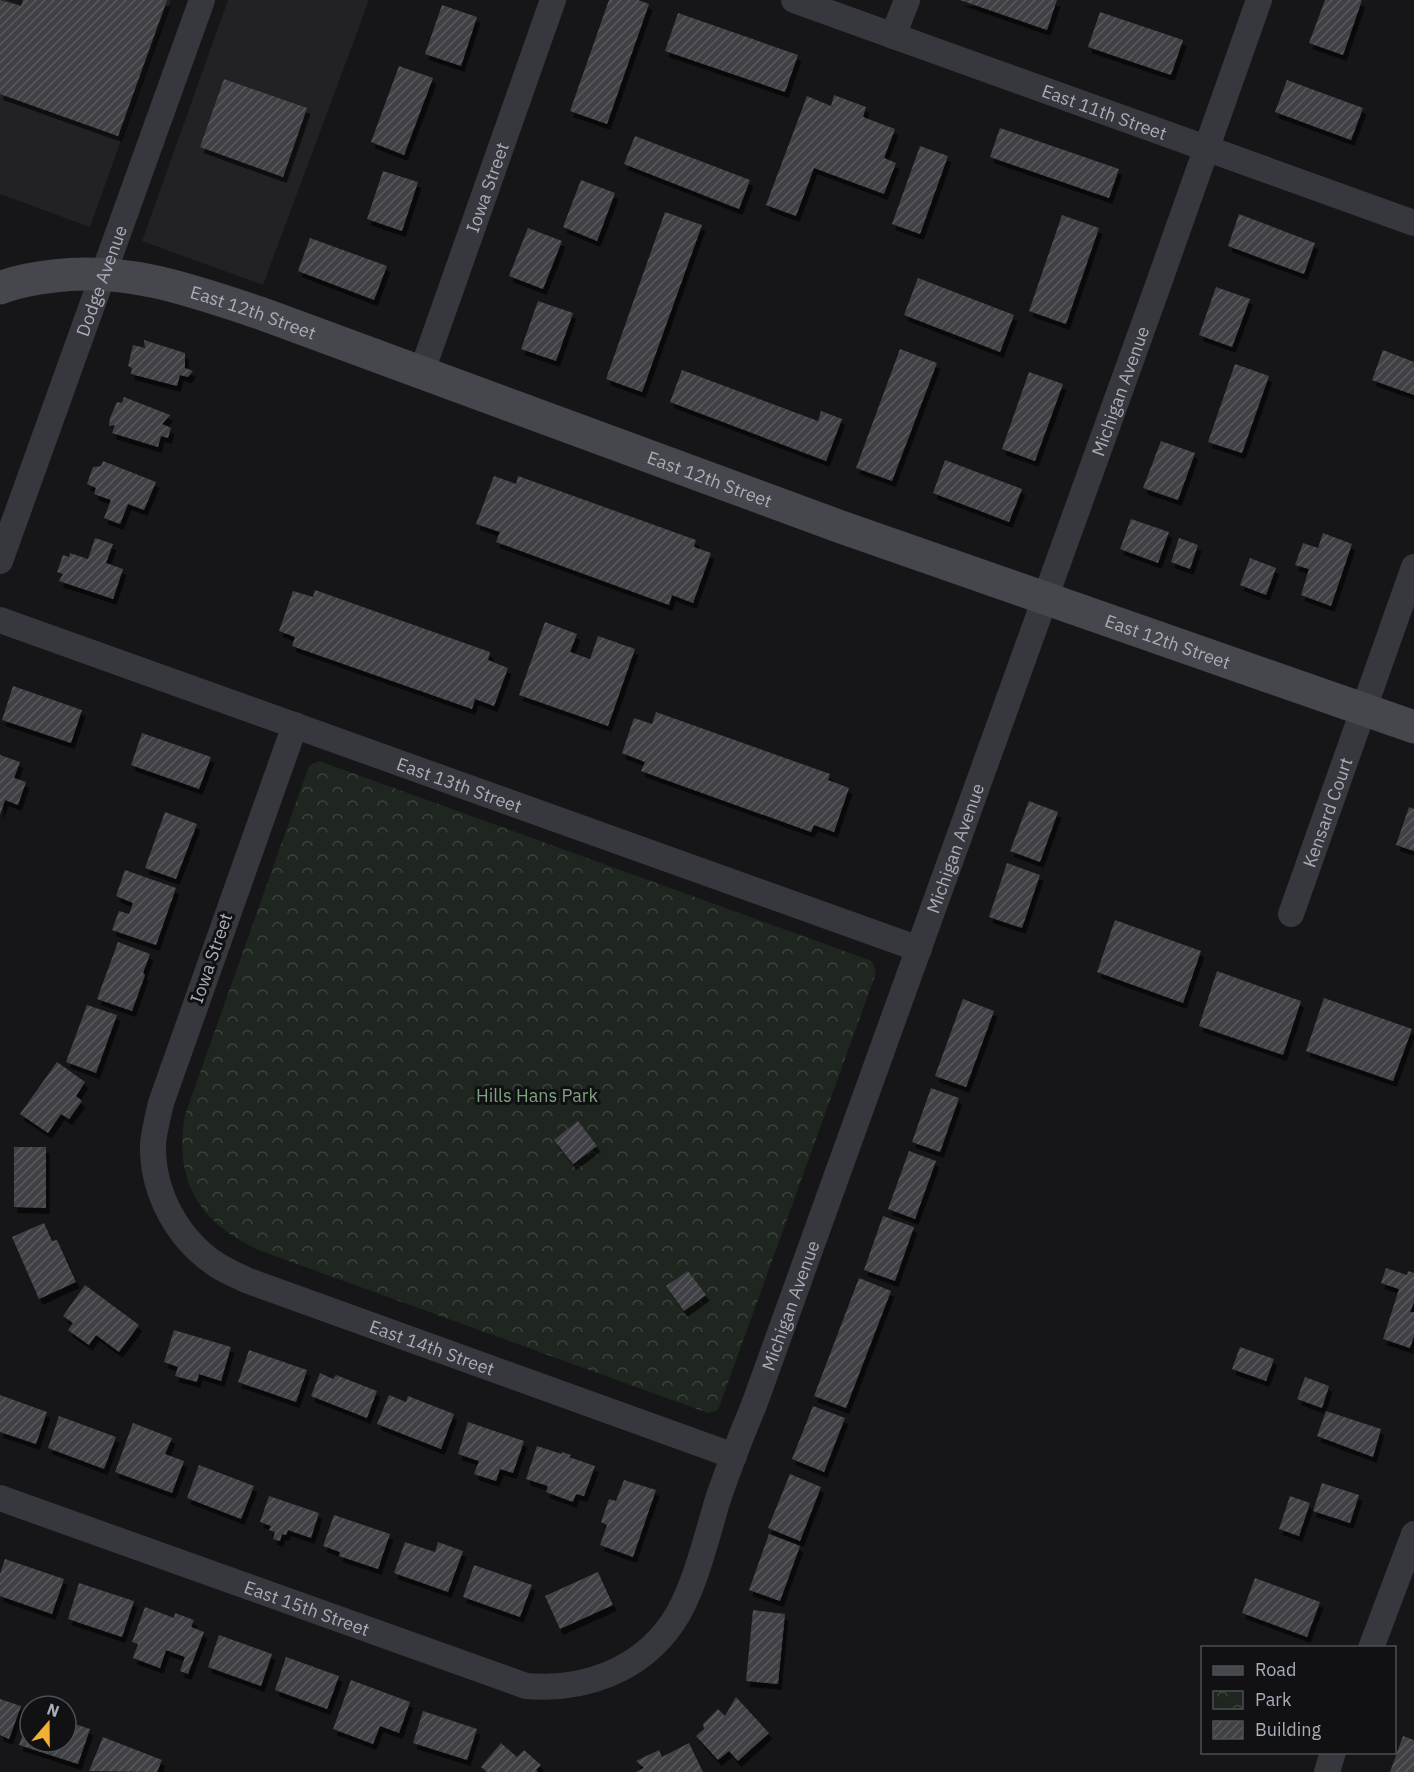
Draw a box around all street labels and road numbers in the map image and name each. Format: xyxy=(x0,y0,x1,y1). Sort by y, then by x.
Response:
street label: East 11th Street xyxy=(1039,79,1170,145)
street label: Iowa Street xyxy=(460,139,513,235)
street label: Dodge Avenue xyxy=(70,222,132,339)
street label: East 12th Street xyxy=(188,280,319,344)
street label: Michigan Avenue xyxy=(1086,323,1154,459)
street label: East 12th Street xyxy=(644,445,775,512)
street label: East 12th Street xyxy=(1102,609,1234,674)
street label: East 13th Street xyxy=(394,752,525,817)
street label: Kensard Court xyxy=(1297,754,1357,870)
street label: Michigan Avenue xyxy=(921,780,989,916)
street label: Iowa Street xyxy=(185,910,237,1006)
street label: Michigan Avenue xyxy=(756,1237,824,1373)
street label: East 14th Street xyxy=(366,1314,498,1380)
street label: East 15th Street xyxy=(241,1575,373,1641)

